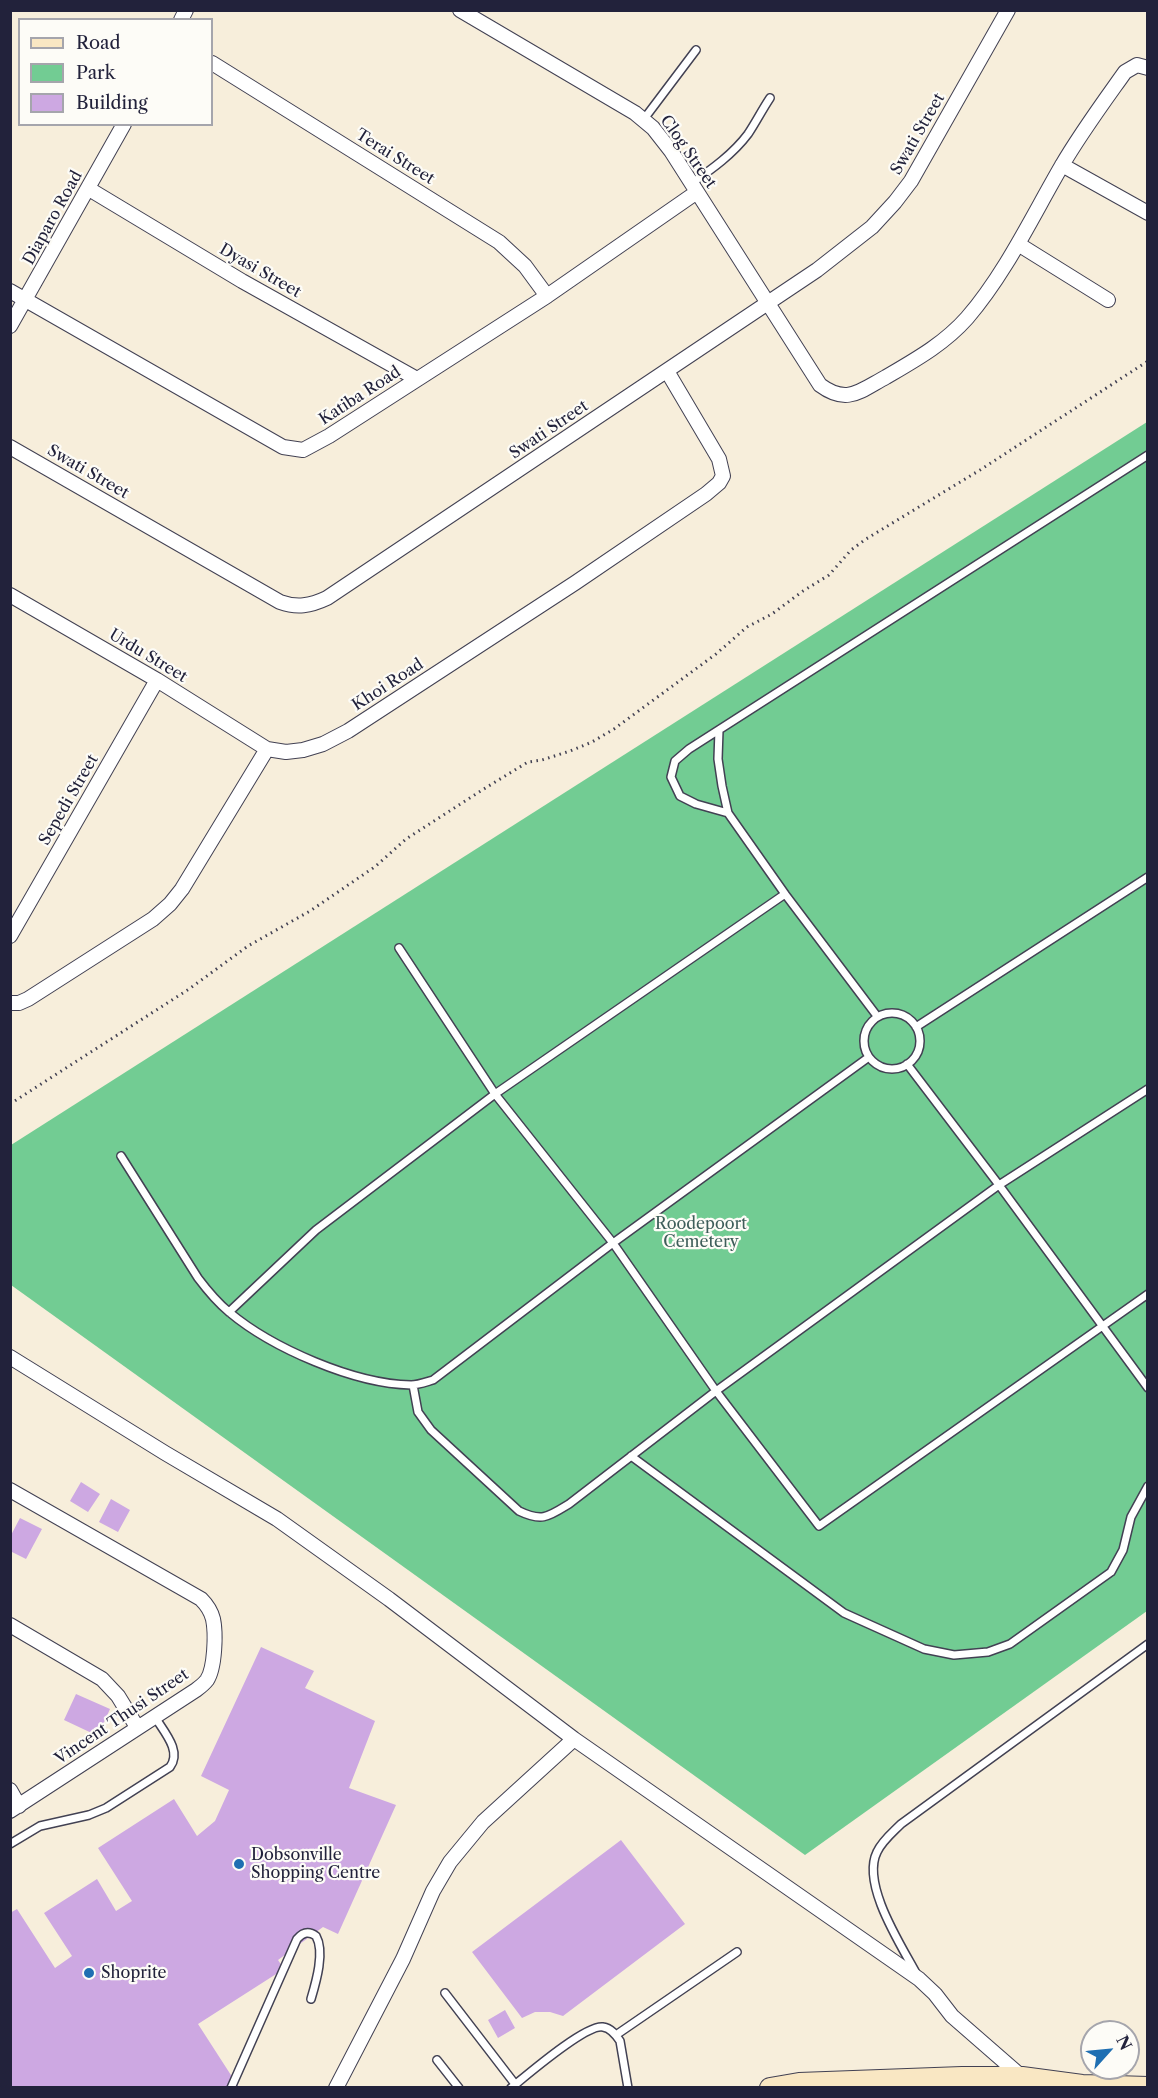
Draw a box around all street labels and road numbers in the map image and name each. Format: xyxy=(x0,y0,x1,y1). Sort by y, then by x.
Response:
street label: Swati Street xyxy=(887,90,949,178)
street label: Clog Street xyxy=(656,112,720,192)
street label: Terai Street xyxy=(352,125,438,189)
street label: Diaparo Road xyxy=(19,168,87,268)
street label: Dyasi Street xyxy=(216,240,304,302)
street label: Katiba Road xyxy=(316,363,404,429)
street label: Swati Street xyxy=(506,397,592,463)
street label: Swati Street xyxy=(44,441,132,503)
street label: Urdu Street xyxy=(105,625,191,687)
street label: Khoi Road xyxy=(349,655,427,715)
street label: Sepedi Street xyxy=(35,751,103,849)
street label: Vincent Thusi Street xyxy=(52,1665,192,1769)

